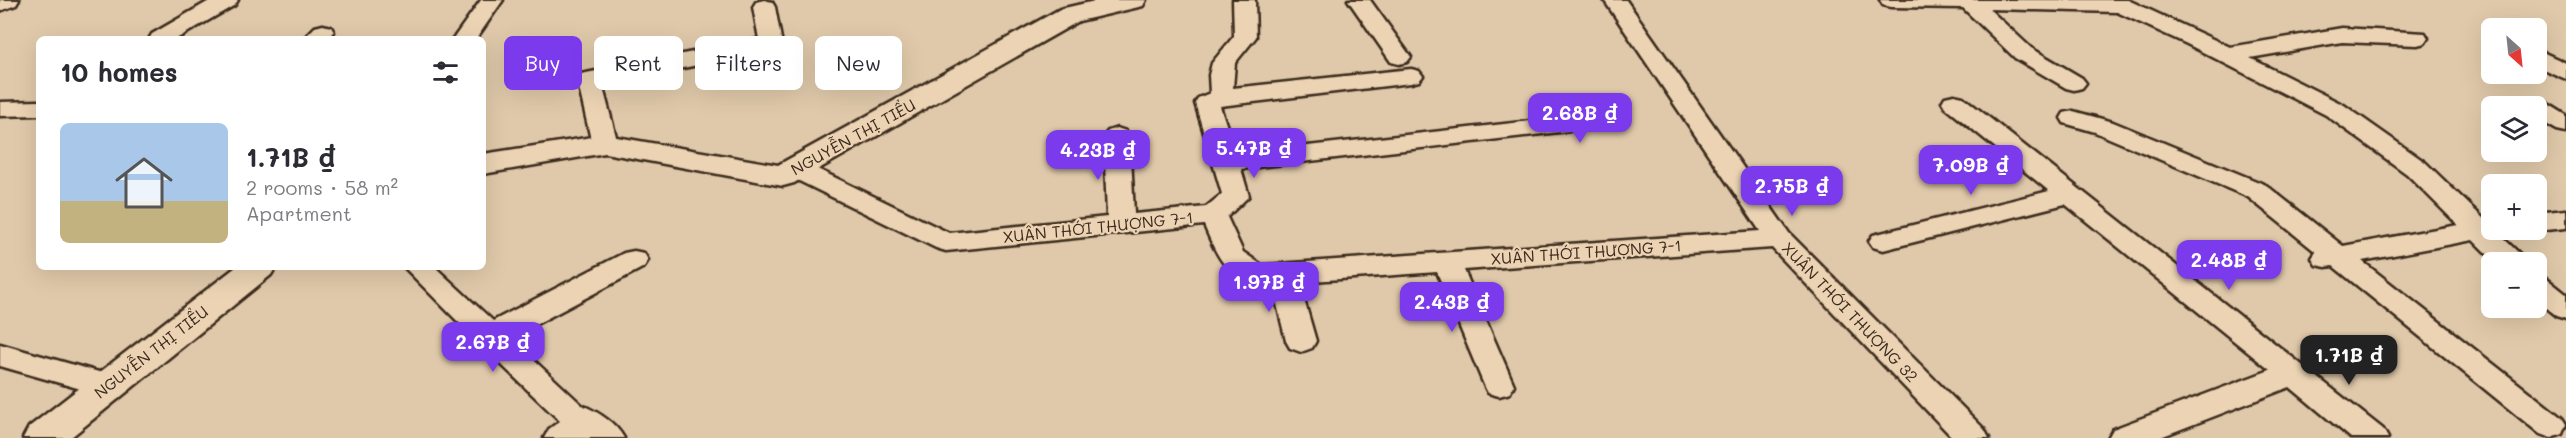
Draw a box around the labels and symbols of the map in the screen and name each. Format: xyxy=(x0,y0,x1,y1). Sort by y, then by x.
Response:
north arrow xyxy=(2481,18,2547,84)
pin: 2.68B ₫ xyxy=(1525,93,1635,144)
street label: NGUYỄN THỊ TIỂU xyxy=(787,94,919,179)
pin: 5.47B ₫ xyxy=(1199,128,1309,179)
pin: 4.23B ₫ xyxy=(1043,130,1153,181)
pin: 7.09B ₫ xyxy=(1916,145,2026,196)
pin: 2.75B ₫ xyxy=(1737,166,1847,217)
street label: XUÂN THỚI THƯỢNG 7-1 xyxy=(1002,206,1194,247)
street label: XUÂN THỚI THƯỢNG 7-1 xyxy=(1490,234,1682,269)
street label: XUÂN THỚI THƯỢNG 32 xyxy=(1778,237,1923,386)
pin: 2.48B ₫ xyxy=(2174,240,2284,291)
pin: 1.97B ₫ xyxy=(1214,262,1324,313)
pin: 2.43B ₫ xyxy=(1397,282,1507,333)
street label: NGUYỄN THỊ TIỂU xyxy=(89,301,212,403)
pin: 2.67B ₫ xyxy=(438,322,548,373)
pin: 1.71B ₫ xyxy=(2294,335,2404,386)

